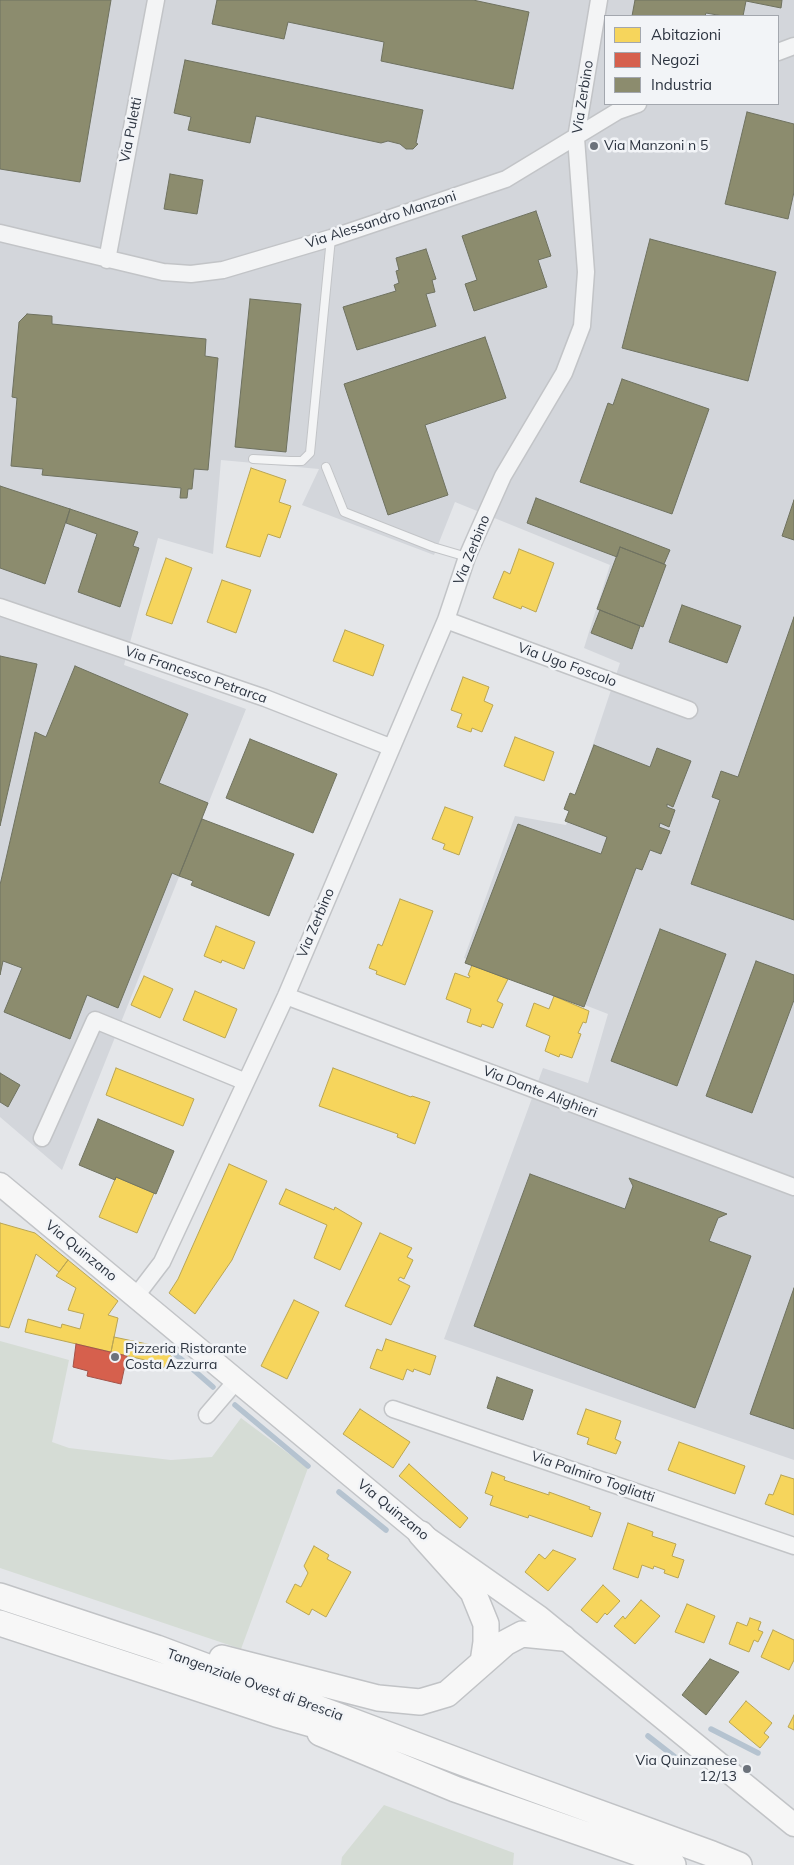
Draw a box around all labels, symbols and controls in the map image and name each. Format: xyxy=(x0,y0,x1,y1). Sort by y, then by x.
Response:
legend xyxy=(604,15,779,105)
text: Abitazioni xyxy=(651,25,721,44)
text: Negozi xyxy=(651,50,699,69)
street label: Via Zerbino xyxy=(569,59,597,135)
text: Industria xyxy=(651,75,712,94)
street label: Via Puletti xyxy=(116,96,146,164)
place label: Via Manzoni n 5 xyxy=(604,138,708,154)
marker: Via Manzoni n 5 xyxy=(588,140,600,152)
street label: Via Alessandro Manzoni xyxy=(304,188,458,252)
street label: Via Zerbino xyxy=(450,513,494,587)
street label: Via Ugo Foscolo xyxy=(515,639,619,691)
street label: Via Francesco Petrarca xyxy=(123,643,269,707)
street label: Via Zerbino xyxy=(294,886,338,960)
street label: Via Dante Alighieri xyxy=(480,1062,600,1122)
street label: Via Quinzano xyxy=(42,1217,120,1285)
place label: Pizzeria Ristorante Costa Azzurra xyxy=(125,1341,247,1374)
marker: Pizzeria Ristorante Costa Azzurra xyxy=(109,1351,121,1363)
street label: Via Palmiro Togliatti xyxy=(529,1448,657,1506)
street label: Via Quinzano xyxy=(354,1476,432,1544)
street label: Tangenziale Ovest di Brescia xyxy=(165,1645,345,1725)
place label: Via Quinzanese 12/13 xyxy=(635,1753,737,1785)
marker: Via Quinzanese 12/13 xyxy=(741,1763,753,1775)

